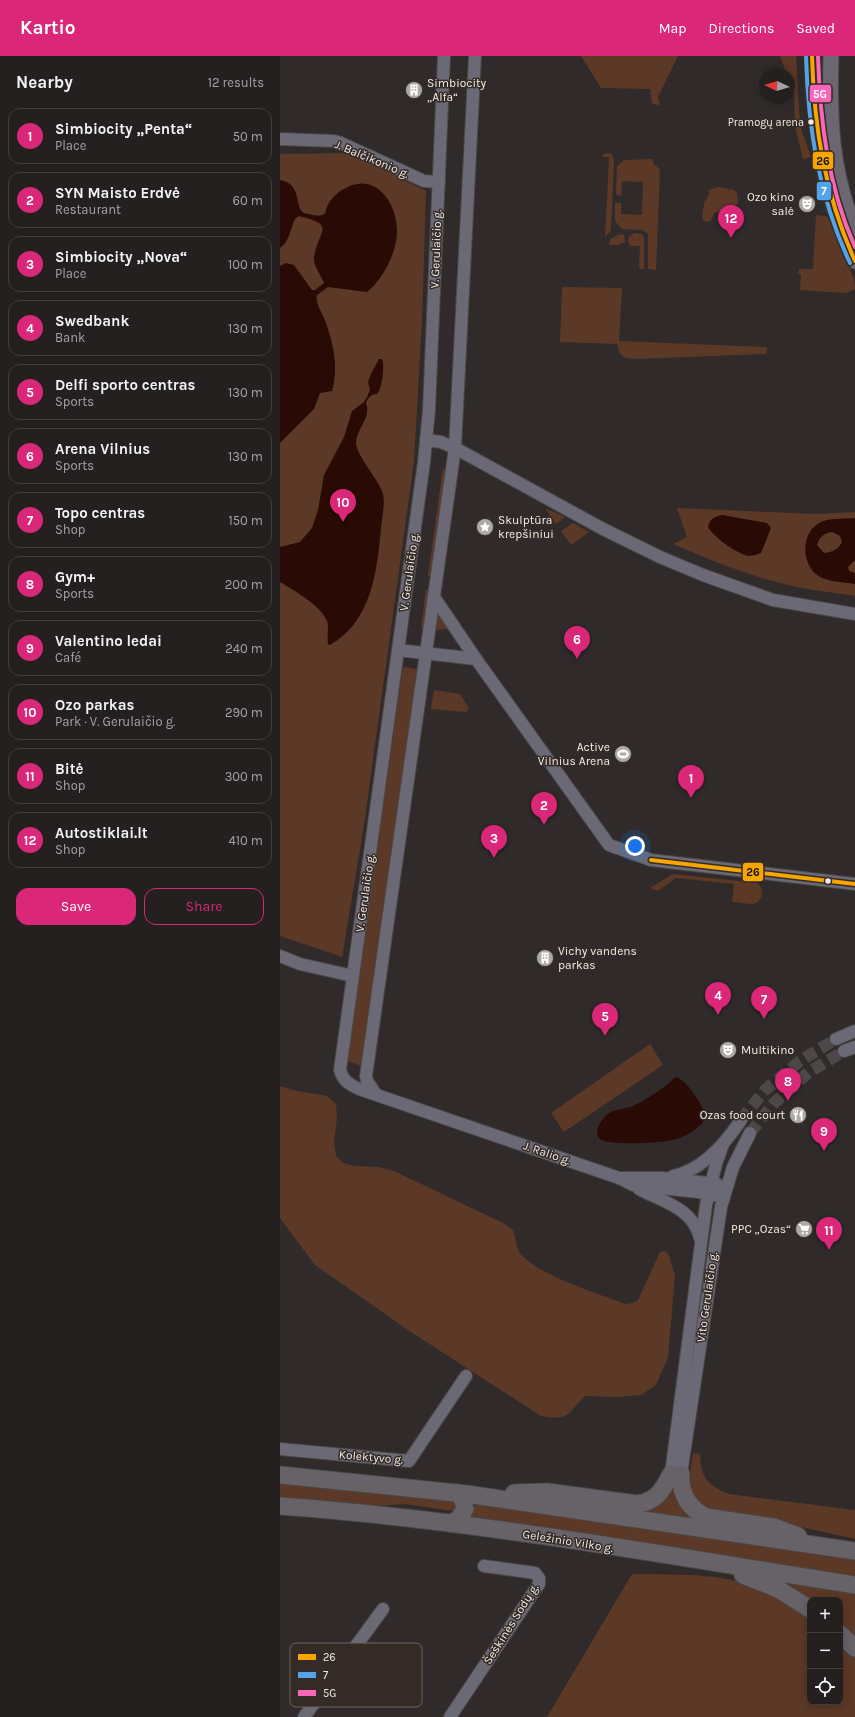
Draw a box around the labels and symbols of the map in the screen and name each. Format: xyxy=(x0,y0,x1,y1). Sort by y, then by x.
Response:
north arrow xyxy=(759,68,795,104)
place label: Simbiocity „Alfa“ xyxy=(427,76,487,104)
building icon: Simbiocity „Alfa“ xyxy=(404,80,424,100)
line badge: 5G xyxy=(809,84,832,103)
text: 5G xyxy=(813,88,827,101)
place label: Pramogų arena xyxy=(728,116,804,129)
marker: Pramogų arena xyxy=(806,117,816,127)
street label: J. Balčikonio g. xyxy=(333,137,411,181)
line badge: 26 xyxy=(812,151,834,170)
text: 26 xyxy=(816,155,830,168)
line badge: 7 xyxy=(816,181,832,201)
text: 7 xyxy=(821,185,827,198)
place label: Ozo kino salė xyxy=(747,190,794,218)
theatre icon: Ozo kino salė xyxy=(797,194,817,214)
pin: 12 xyxy=(718,205,744,238)
street label: V. Gerulaičio g. xyxy=(428,209,444,289)
pin: 10 xyxy=(330,489,356,522)
place label: Skulptūra krepšiniui xyxy=(498,513,554,541)
place icon: Skulptūra krepšiniui xyxy=(475,517,495,537)
street label: V. Gerulaičio g. xyxy=(397,532,421,612)
pin: 6 xyxy=(564,626,590,659)
place label: Active Vilnius Arena xyxy=(538,740,610,768)
sports icon: Active Vilnius Arena xyxy=(613,744,633,764)
pin: 1 xyxy=(678,765,704,798)
pin: 2 xyxy=(531,792,557,825)
pin: 3 xyxy=(481,825,507,858)
your location xyxy=(625,836,645,856)
street label: V. Gerulaičio g. xyxy=(353,853,377,933)
line badge: 26 xyxy=(742,862,764,882)
text: 26 xyxy=(746,866,760,879)
unlabelled marker xyxy=(823,876,833,886)
place label: Vichy vandens parkas xyxy=(558,944,637,972)
building icon: Vichy vandens parkas xyxy=(535,948,555,968)
pin: 4 xyxy=(705,982,731,1015)
pin: 7 xyxy=(751,986,777,1019)
pin: 5 xyxy=(592,1003,618,1036)
theatre icon: Multikino xyxy=(718,1040,738,1060)
place label: Multikino xyxy=(741,1043,794,1057)
pin: 8 xyxy=(775,1068,801,1101)
restaurant icon: Ozas food court xyxy=(788,1105,808,1125)
place label: Ozas food court xyxy=(700,1108,785,1122)
pin: 9 xyxy=(811,1118,837,1151)
street label: J. Ralio g. xyxy=(522,1138,572,1168)
pin: 11 xyxy=(816,1217,842,1250)
supermarket icon: PPC „Ozas“ xyxy=(794,1219,814,1239)
place label: PPC „Ozas“ xyxy=(731,1222,791,1236)
street label: Vito Gerulaičio g. xyxy=(694,1251,720,1343)
street label: Kolektyvo g. xyxy=(338,1447,404,1467)
street label: Geležinio Vilko g. xyxy=(522,1527,614,1555)
street label: Šeškinės Sodų g. xyxy=(480,1581,541,1667)
legend xyxy=(290,1643,422,1707)
text: 26 xyxy=(323,1651,336,1664)
text: 7 xyxy=(323,1669,328,1682)
text: 5G xyxy=(323,1687,336,1700)

